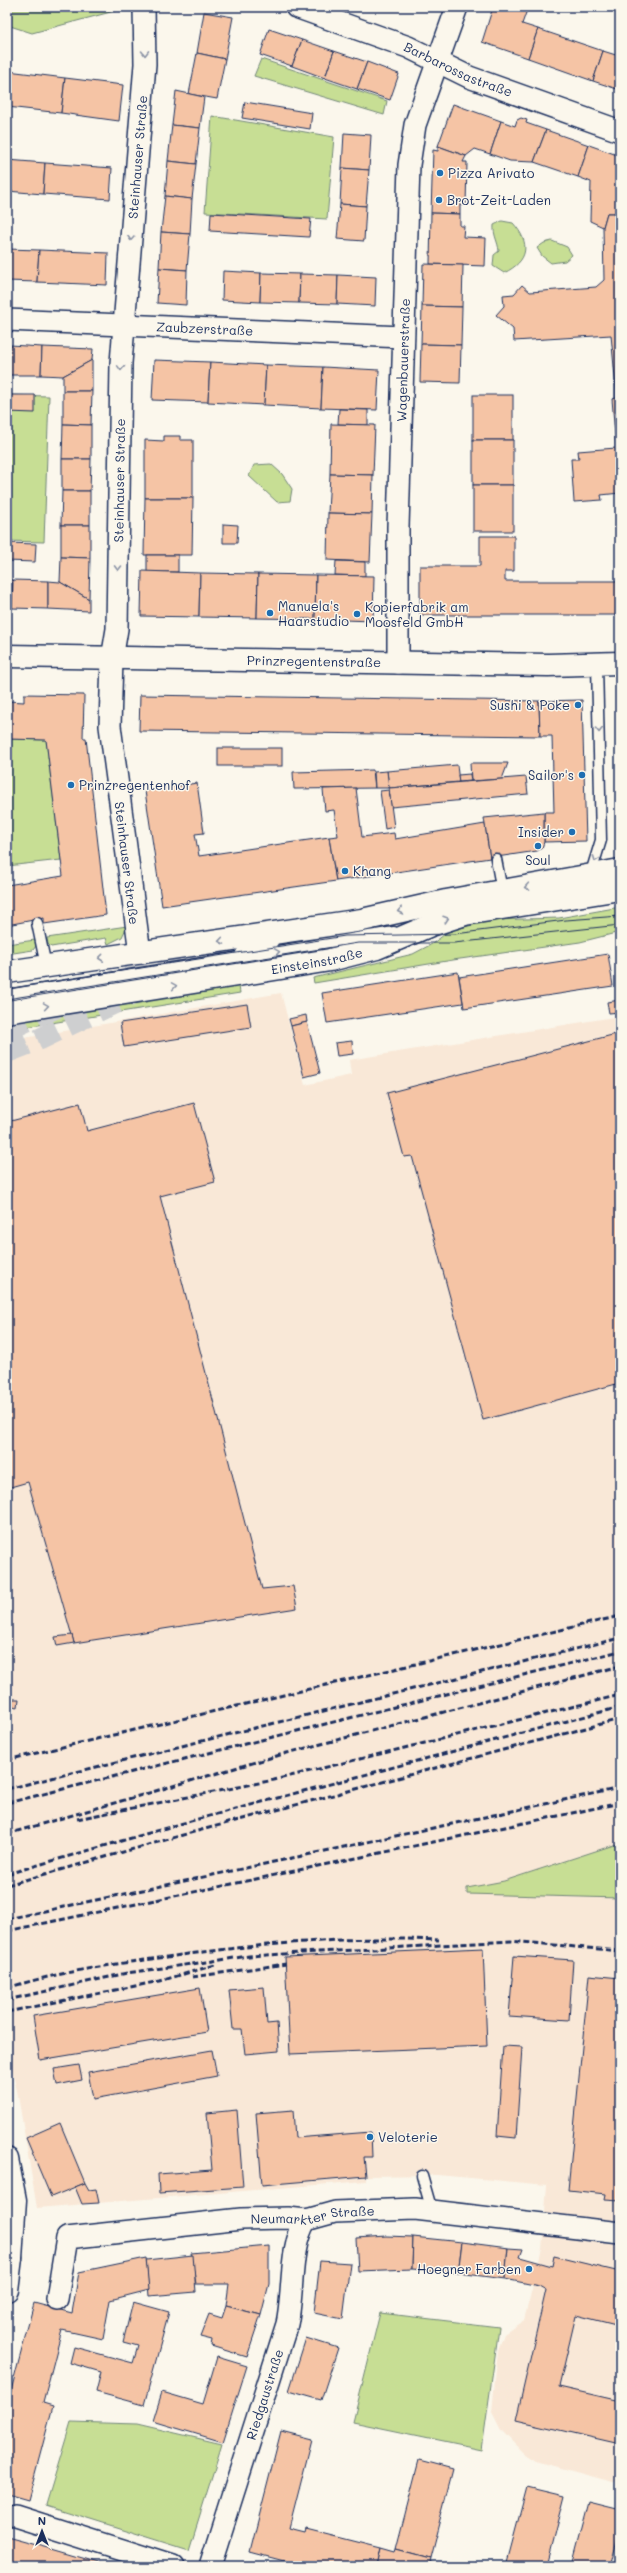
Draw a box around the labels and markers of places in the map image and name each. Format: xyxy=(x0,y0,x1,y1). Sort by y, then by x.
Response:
place label: Pizza Arivato xyxy=(448,164,535,181)
marker: Pizza Arivato xyxy=(435,168,445,178)
place label: Brot-Zeit-Laden xyxy=(447,191,551,208)
marker: Brot-Zeit-Laden xyxy=(434,195,444,205)
place label: Manuela's Haarstudio xyxy=(278,597,349,629)
place label: Kopierfabrik am Moosfeld GmbH xyxy=(365,598,469,630)
marker: Manuela's Haarstudio xyxy=(265,608,275,618)
marker: Kopierfabrik am Moosfeld GmbH xyxy=(352,609,362,619)
place label: Sushi & Poke xyxy=(490,696,570,713)
marker: Sushi & Poke xyxy=(573,700,583,710)
place label: Sailor's xyxy=(528,766,574,783)
marker: Sailor's xyxy=(577,770,587,780)
place label: Prinzregentenhof xyxy=(79,776,191,793)
marker: Prinzregentenhof xyxy=(66,780,76,790)
place label: Insider xyxy=(518,823,564,840)
marker: Insider xyxy=(567,827,577,837)
marker: Soul xyxy=(533,841,543,851)
place label: Soul xyxy=(525,851,551,868)
place label: Khang xyxy=(353,862,391,879)
marker: Khang xyxy=(340,866,350,876)
place label: Veloterie xyxy=(378,2128,438,2145)
marker: Veloterie xyxy=(365,2132,375,2142)
place label: Hoegner Farben xyxy=(417,2260,521,2277)
marker: Hoegner Farben xyxy=(524,2264,534,2274)

